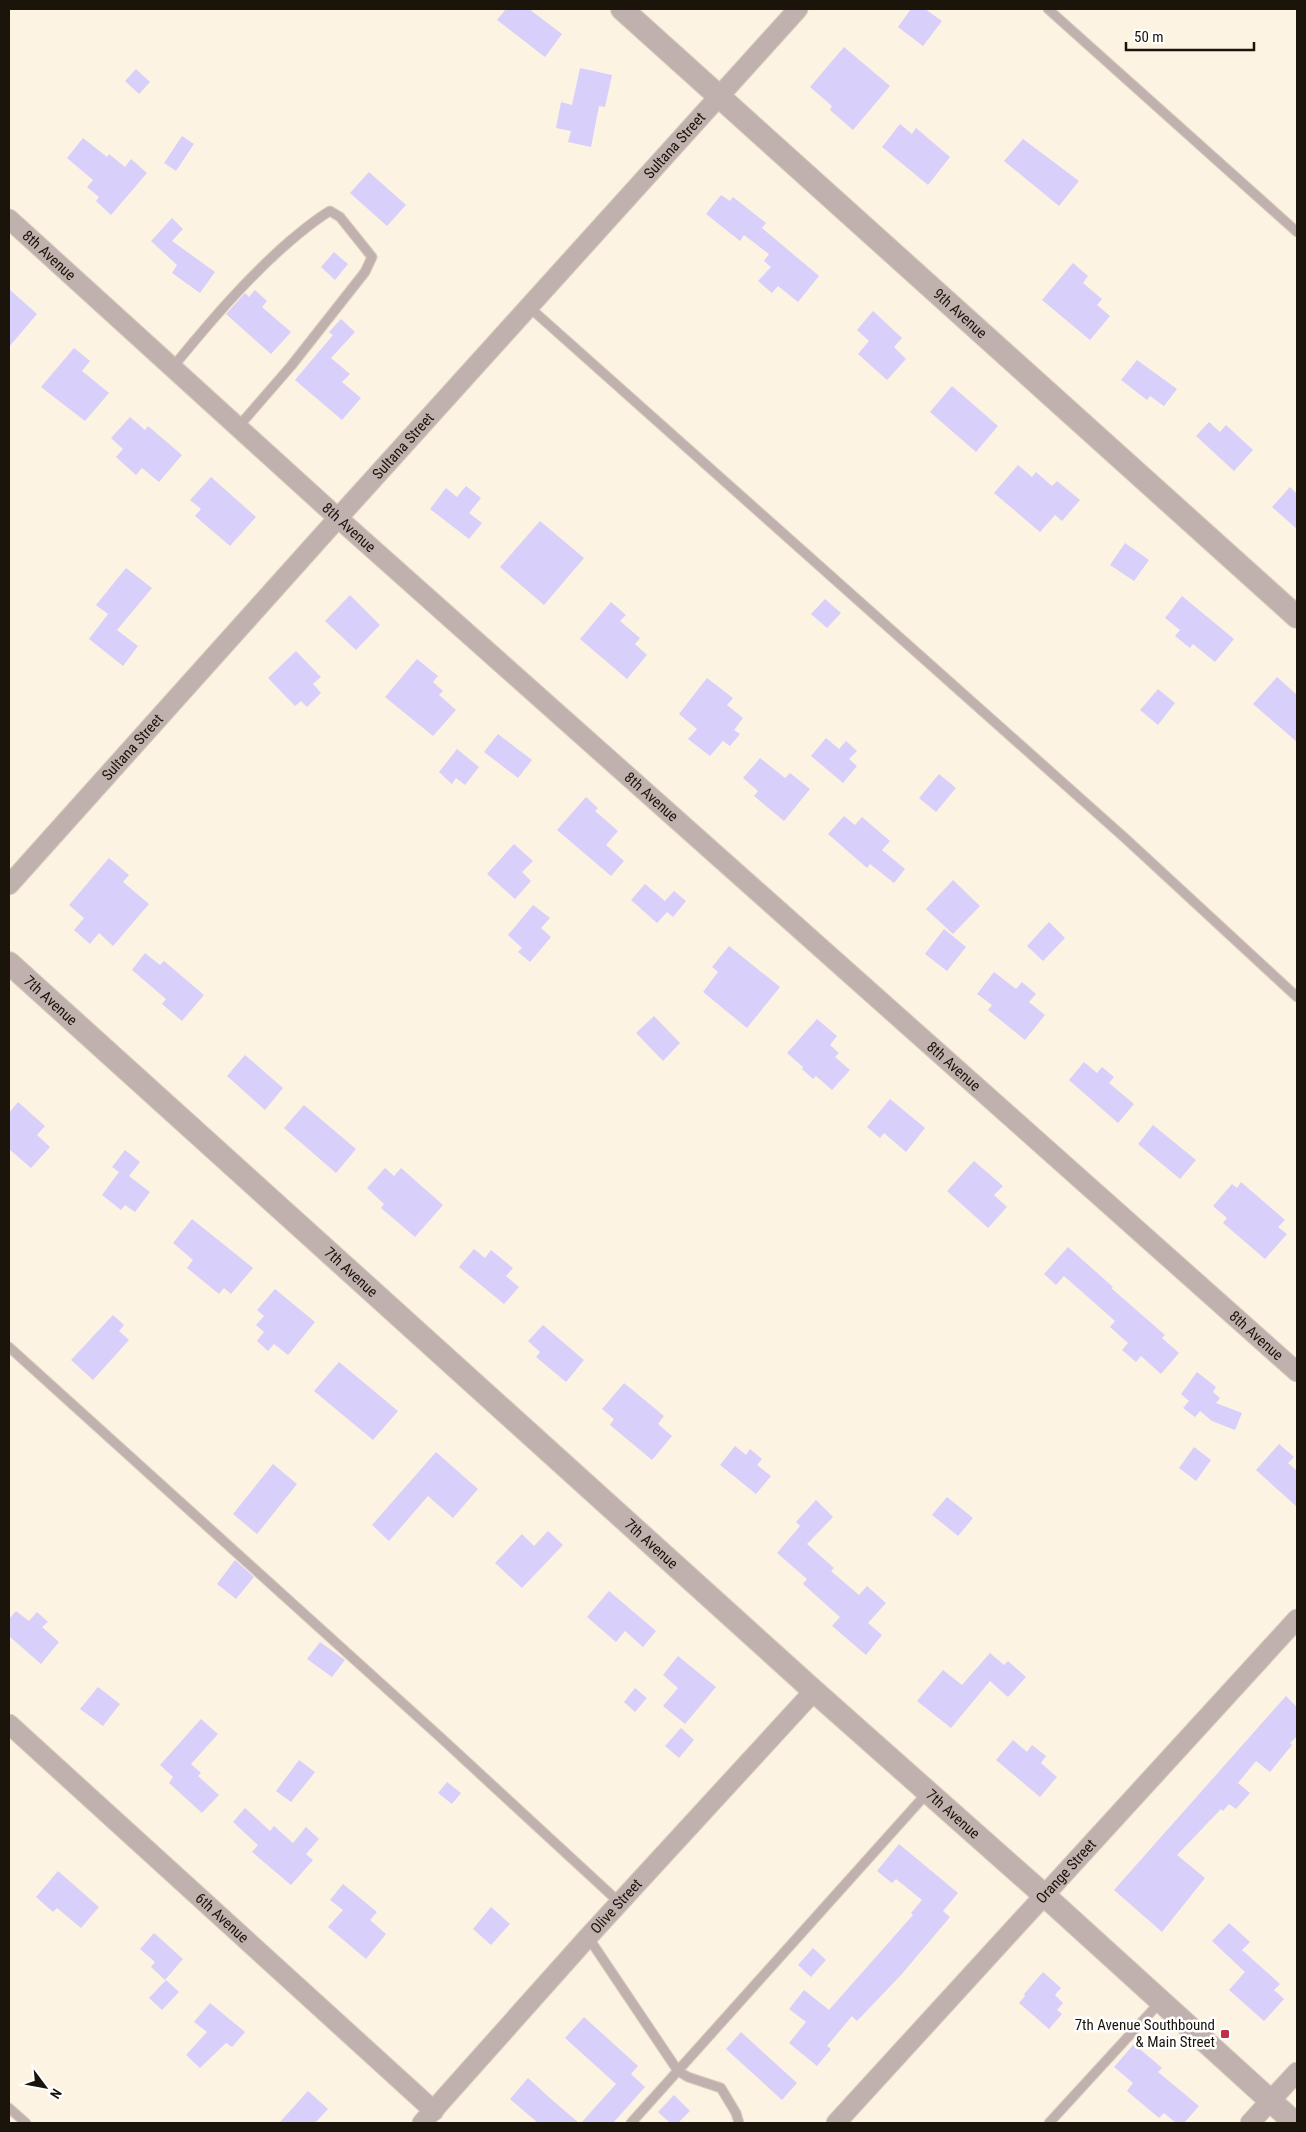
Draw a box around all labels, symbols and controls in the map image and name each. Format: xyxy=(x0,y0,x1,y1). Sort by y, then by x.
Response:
scale bar xyxy=(1126,20,1254,52)
text: 50 m xyxy=(1134,28,1164,46)
street label: Sultana Street xyxy=(640,109,709,182)
street label: 8th Avenue xyxy=(19,227,79,284)
street label: 9th Avenue xyxy=(930,285,991,342)
street label: Sultana Street xyxy=(369,409,438,483)
street label: 8th Avenue xyxy=(318,499,379,556)
street label: Sultana Street xyxy=(98,710,167,784)
street label: 8th Avenue xyxy=(621,768,682,826)
street label: 7th Avenue xyxy=(20,972,81,1029)
street label: 8th Avenue xyxy=(923,1038,984,1095)
street label: 7th Avenue xyxy=(320,1243,381,1301)
street label: 8th Avenue xyxy=(1226,1307,1287,1364)
street label: 7th Avenue xyxy=(621,1515,682,1573)
street label: 7th Avenue xyxy=(922,1786,983,1843)
street label: Orange Street xyxy=(1032,1835,1100,1907)
street label: Olive Street xyxy=(587,1875,646,1937)
street label: 6th Avenue xyxy=(192,1889,252,1947)
place label: 7th Avenue Southbound & Main Street xyxy=(1075,2016,1215,2051)
marker: 7th Avenue Southbound & Main Street xyxy=(1219,2028,1231,2040)
north arrow xyxy=(20,2062,70,2112)
text: N xyxy=(47,2086,65,2102)

